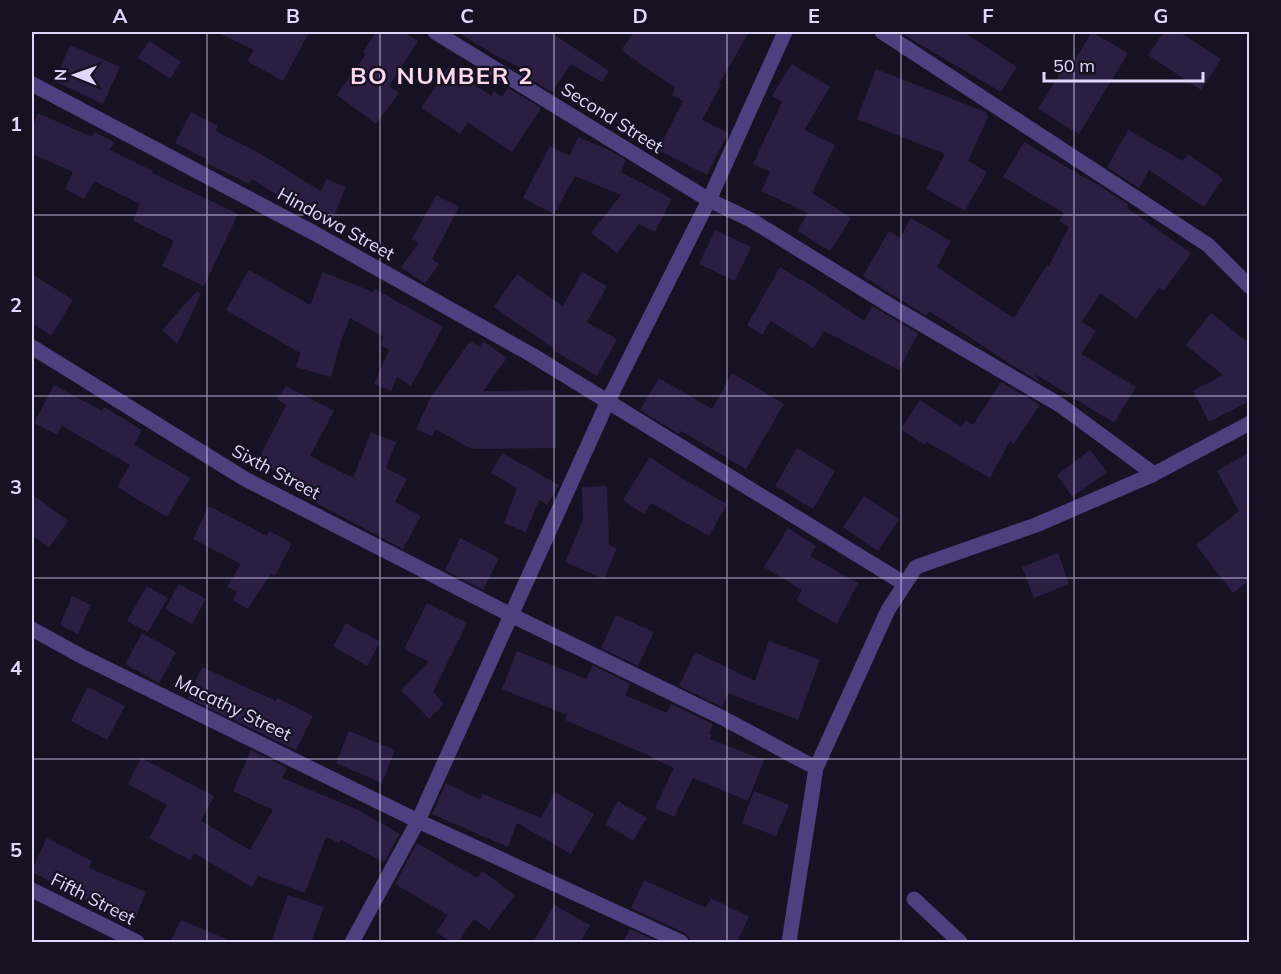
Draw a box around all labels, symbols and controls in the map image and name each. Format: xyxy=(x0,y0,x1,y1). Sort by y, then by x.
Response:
text: A xyxy=(113,3,128,28)
text: B xyxy=(286,3,300,28)
text: C xyxy=(460,3,474,28)
text: D xyxy=(632,3,648,28)
text: E xyxy=(808,3,820,28)
text: F xyxy=(982,3,994,28)
text: G xyxy=(1154,3,1168,28)
north arrow xyxy=(45,45,105,105)
scale bar xyxy=(1044,45,1203,83)
text: 50 m xyxy=(1053,54,1095,77)
district label: BO NUMBER 2 xyxy=(350,60,534,90)
text: N xyxy=(50,69,70,81)
street label: Second Street xyxy=(557,77,667,158)
text: 1 xyxy=(10,111,22,136)
street label: Hindowa Street xyxy=(274,182,399,265)
text: 2 xyxy=(10,292,22,317)
street label: Sixth Street xyxy=(228,439,324,504)
text: 3 xyxy=(10,474,22,499)
text: 4 xyxy=(10,655,22,680)
street label: Macathy Street xyxy=(171,669,295,746)
text: 5 xyxy=(10,837,22,862)
street label: Fifth Street xyxy=(47,868,139,930)

